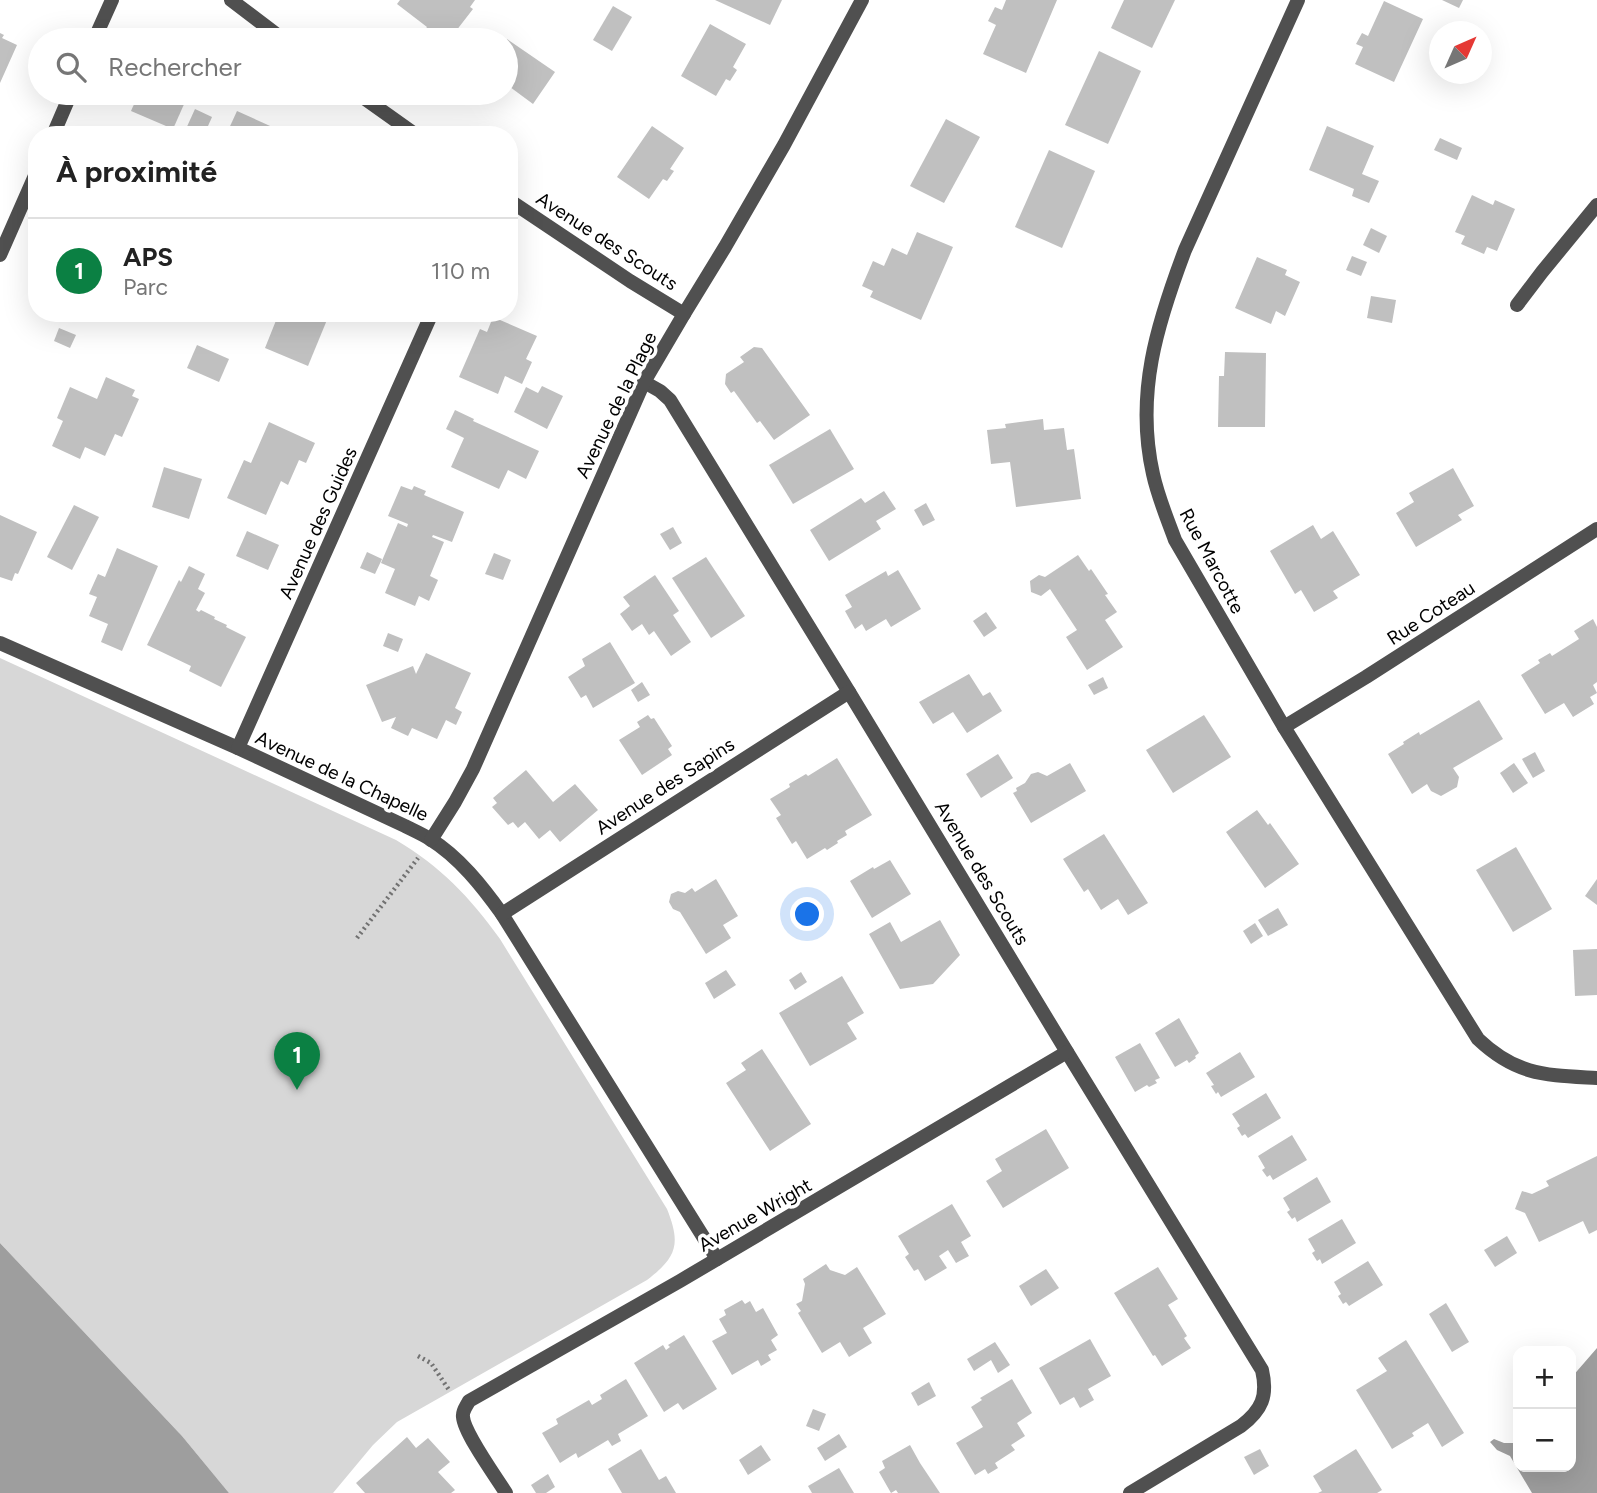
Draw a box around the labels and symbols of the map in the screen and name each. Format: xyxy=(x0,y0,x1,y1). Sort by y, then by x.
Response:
north arrow xyxy=(1429,21,1492,84)
street label: Avenue des Scouts xyxy=(532,187,682,295)
street label: Avenue de la Plage xyxy=(571,328,661,482)
street label: Avenue des Guides xyxy=(274,443,362,603)
street label: Rue Marcotte xyxy=(1175,505,1249,617)
street label: Rue Coteau xyxy=(1383,576,1479,650)
street label: Avenue de la Chapelle xyxy=(252,726,432,826)
street label: Avenue des Sapins xyxy=(591,733,739,839)
street label: Avenue des Scouts xyxy=(930,797,1034,949)
your location xyxy=(790,897,824,931)
pin: 1 xyxy=(274,1032,320,1090)
street label: Avenue Wright xyxy=(694,1173,816,1257)

